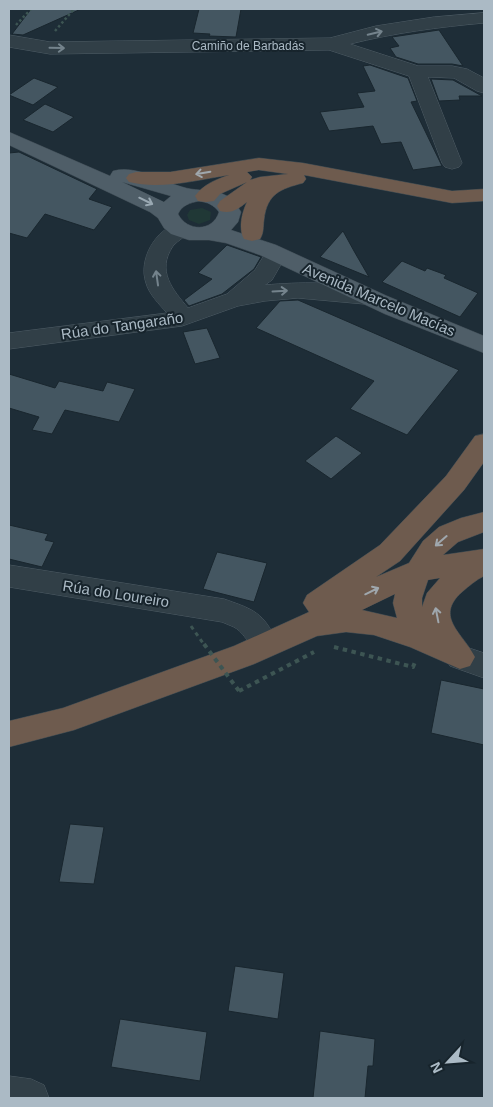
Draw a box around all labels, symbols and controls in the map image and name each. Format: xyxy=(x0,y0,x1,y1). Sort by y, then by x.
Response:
one-way arrow xyxy=(367,28,383,37)
street label: Camiño de Barbadás xyxy=(192,39,304,53)
one-way arrow xyxy=(48,43,65,53)
one-way arrow xyxy=(195,169,211,179)
one-way arrow xyxy=(138,197,153,206)
street label: Avenida Marcelo Macías xyxy=(300,260,458,339)
one-way arrow xyxy=(152,270,162,286)
one-way arrow xyxy=(272,286,288,296)
street label: Rúa do Tangaraño xyxy=(60,309,184,342)
one-way arrow xyxy=(434,535,447,547)
street label: Rúa do Loureiro xyxy=(62,577,171,610)
one-way arrow xyxy=(364,586,379,596)
one-way arrow xyxy=(432,607,441,623)
north arrow xyxy=(423,1037,473,1087)
text: N xyxy=(427,1060,446,1076)

